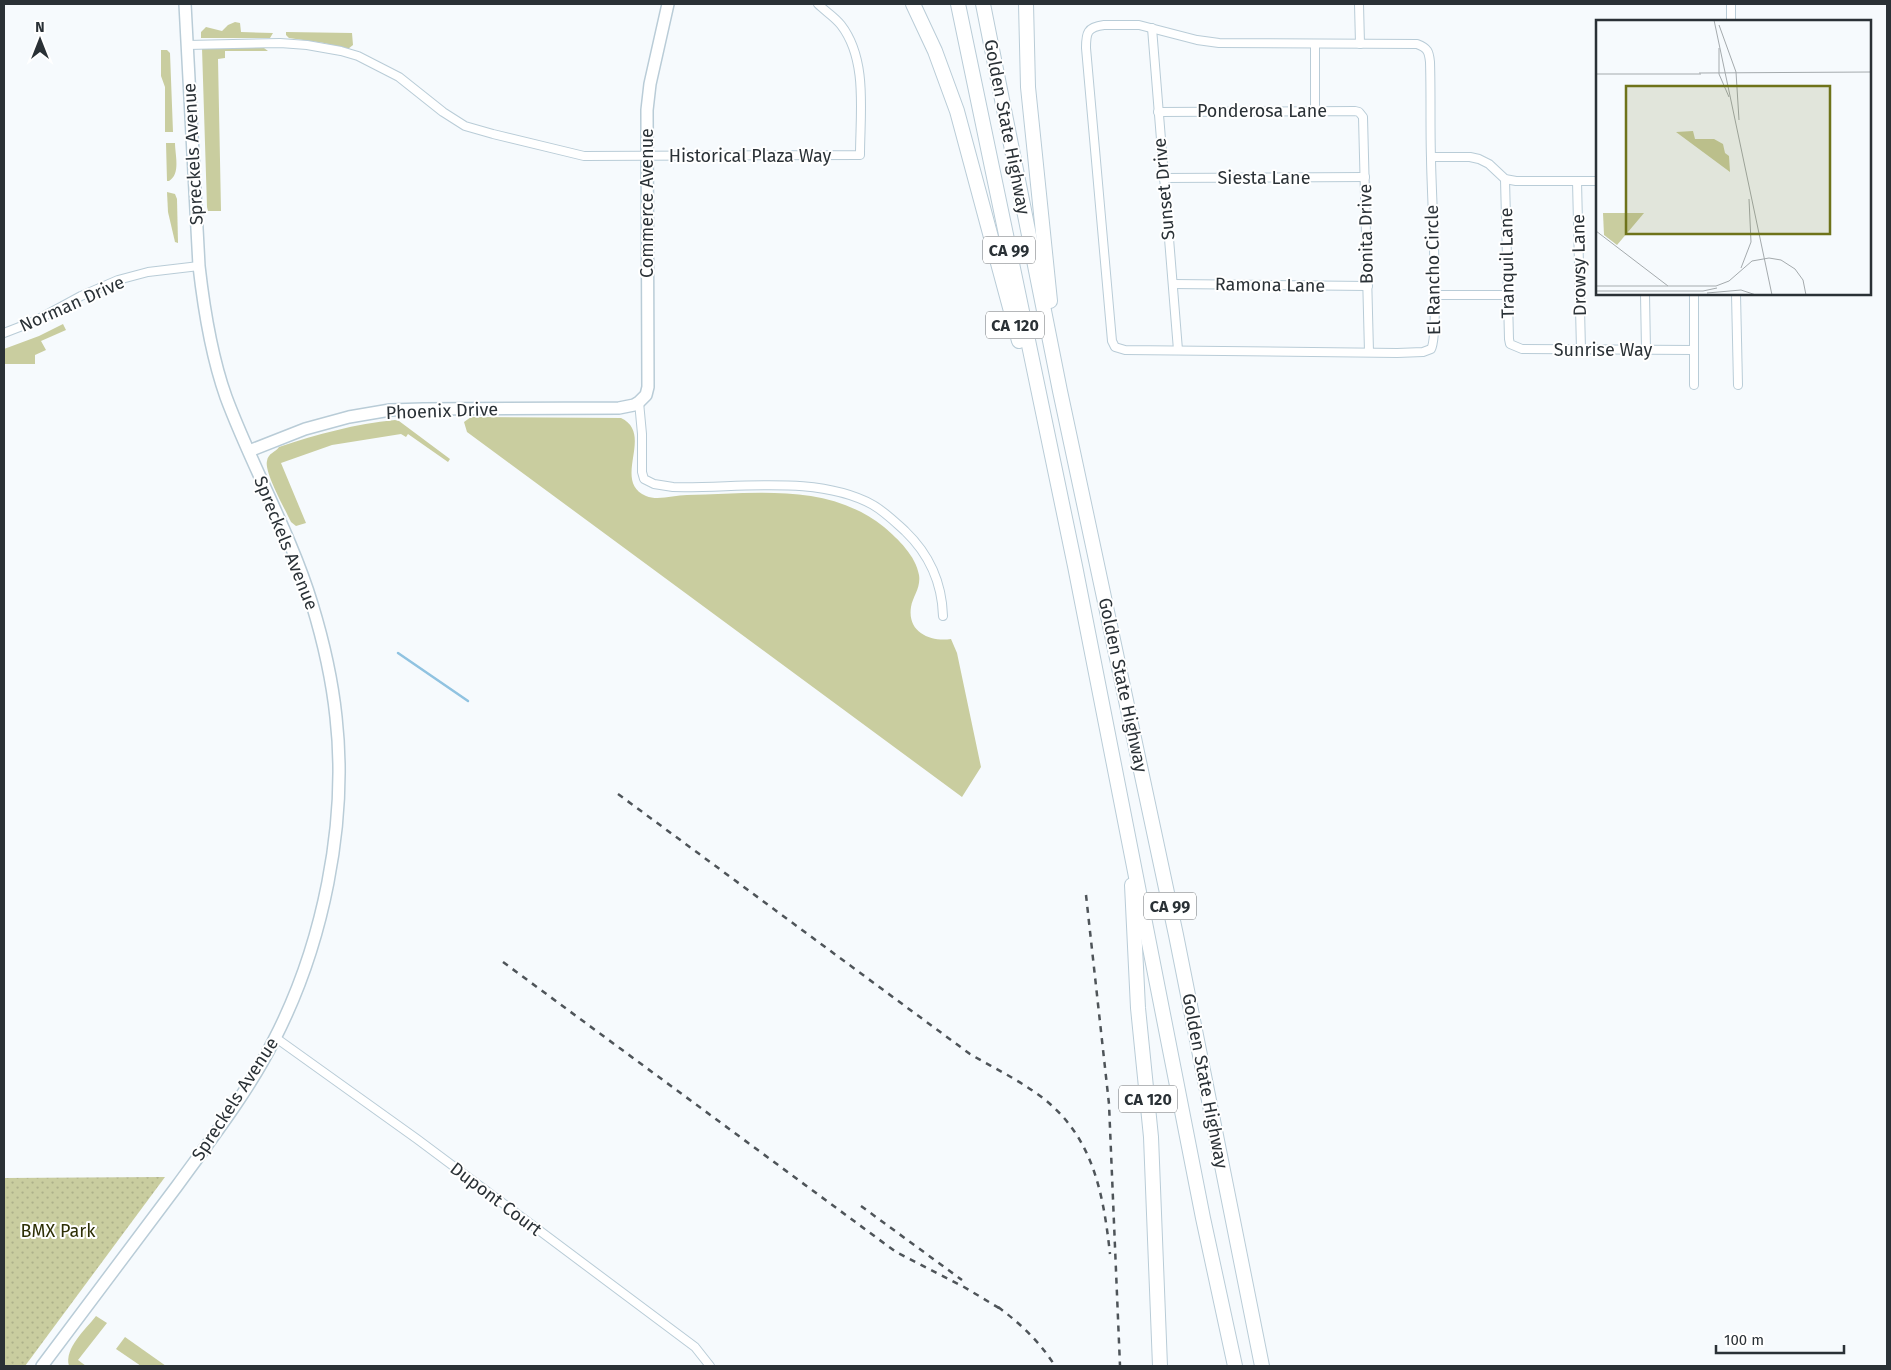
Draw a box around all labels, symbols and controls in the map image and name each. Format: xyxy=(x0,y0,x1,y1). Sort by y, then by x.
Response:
north arrow xyxy=(15,15,65,65)
text: N xyxy=(35,19,45,36)
inset map xyxy=(1596,20,1871,295)
street label: Golden State Highway xyxy=(979,38,1035,217)
street label: Spreckels Avenue xyxy=(178,82,208,226)
street label: Ponderosa Lane xyxy=(1197,100,1327,122)
street label: Commerce Avenue xyxy=(636,128,658,278)
street label: Sunset Drive xyxy=(1149,137,1179,241)
street label: Historical Plaza Way xyxy=(669,145,831,167)
street label: Siesta Lane xyxy=(1218,167,1310,189)
street label: Bonita Drive xyxy=(1354,184,1378,284)
street label: El Rancho Circle xyxy=(1421,205,1445,335)
street label: Tranquil Lane xyxy=(1495,207,1519,319)
street label: Drowsy Lane xyxy=(1567,214,1591,316)
road number: CA 99 xyxy=(983,236,1035,264)
street label: Norman Drive xyxy=(16,271,128,337)
street label: Ramona Lane xyxy=(1215,273,1325,297)
road number: CA 120 xyxy=(986,312,1044,338)
street label: Sunrise Way xyxy=(1554,339,1652,361)
street label: Phoenix Drive xyxy=(385,398,499,424)
street label: Spreckels Avenue xyxy=(249,473,323,613)
street label: Golden State Highway xyxy=(1094,596,1152,774)
road number: CA 99 xyxy=(1144,892,1196,919)
street label: Golden State Highway xyxy=(1177,992,1233,1171)
street label: Spreckels Avenue xyxy=(187,1033,283,1165)
road number: CA 120 xyxy=(1119,1086,1177,1112)
street label: Dupont Court xyxy=(446,1157,547,1241)
park label: BMX Park xyxy=(21,1220,96,1242)
scale bar xyxy=(1716,1322,1844,1354)
text: 100 m xyxy=(1724,1331,1764,1349)

